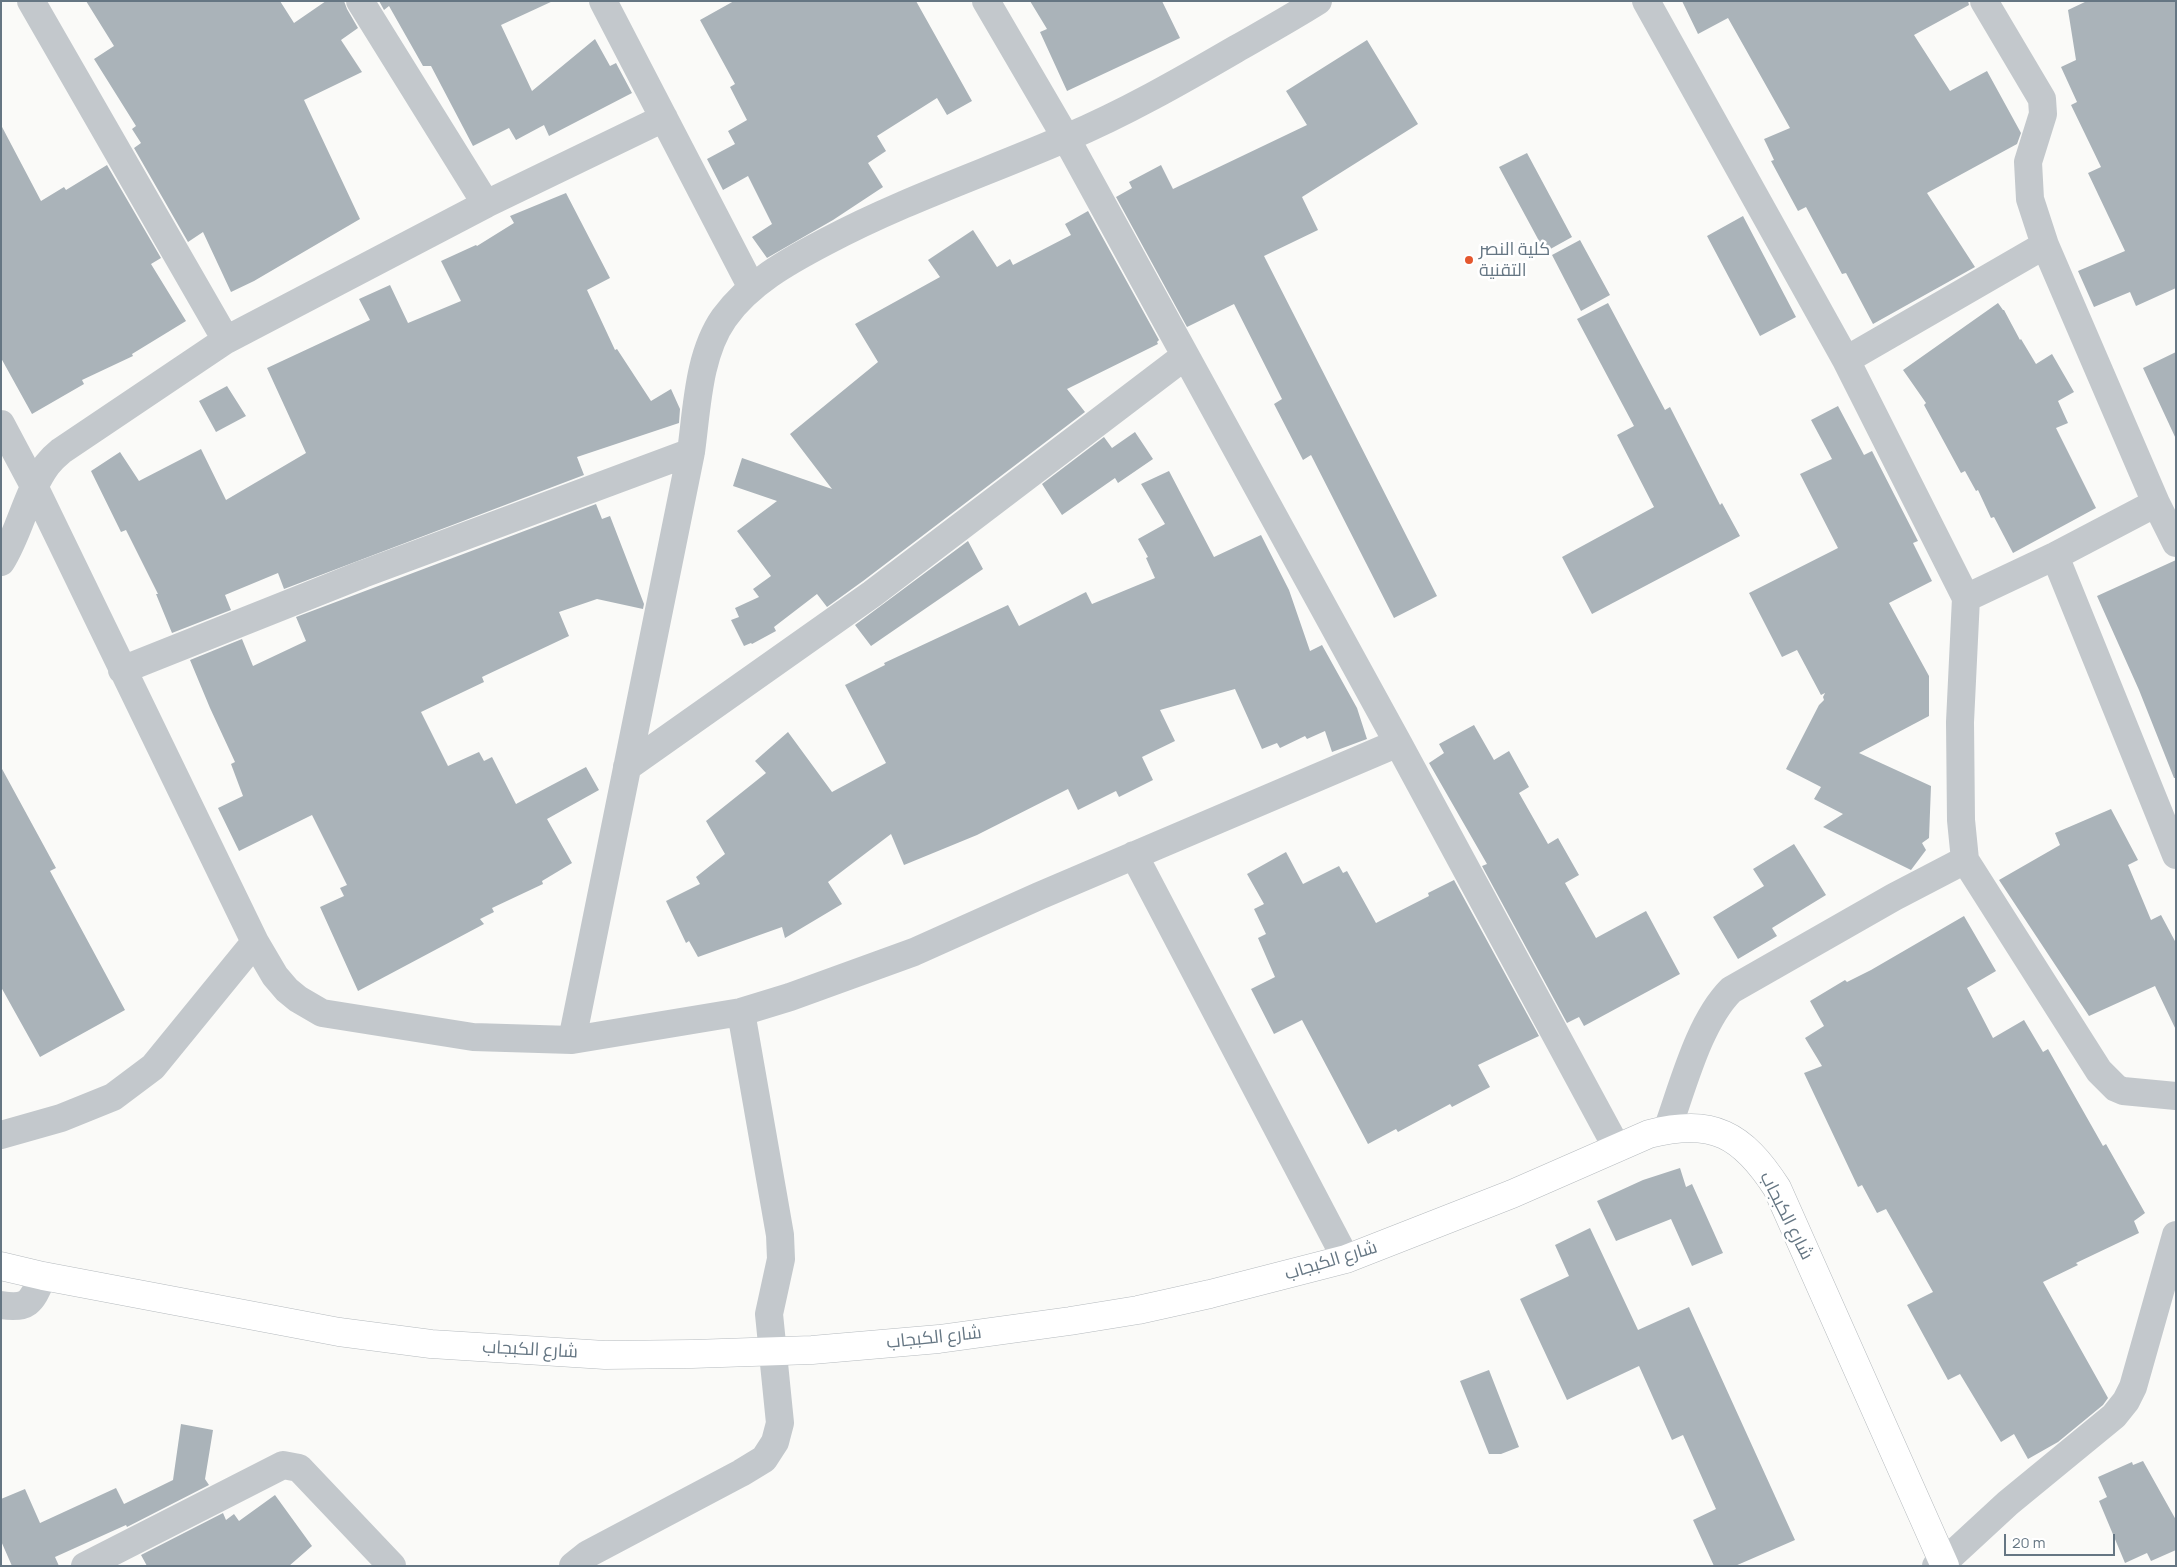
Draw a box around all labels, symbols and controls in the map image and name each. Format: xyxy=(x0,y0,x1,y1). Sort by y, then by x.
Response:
place label: كلية النصر التقنية xyxy=(1479,239,1550,282)
marker: كلية النصر التقنية xyxy=(1463,254,1475,266)
street label: شارع الكبجاب xyxy=(1755,1168,1817,1264)
street label: شارع الكبجاب xyxy=(1282,1237,1380,1285)
street label: شارع الكبجاب xyxy=(885,1322,983,1354)
street label: شارع الكبجاب xyxy=(482,1337,578,1363)
scale bar xyxy=(2007,1524,2118,1556)
text: 20 m xyxy=(2012,1532,2045,1553)

